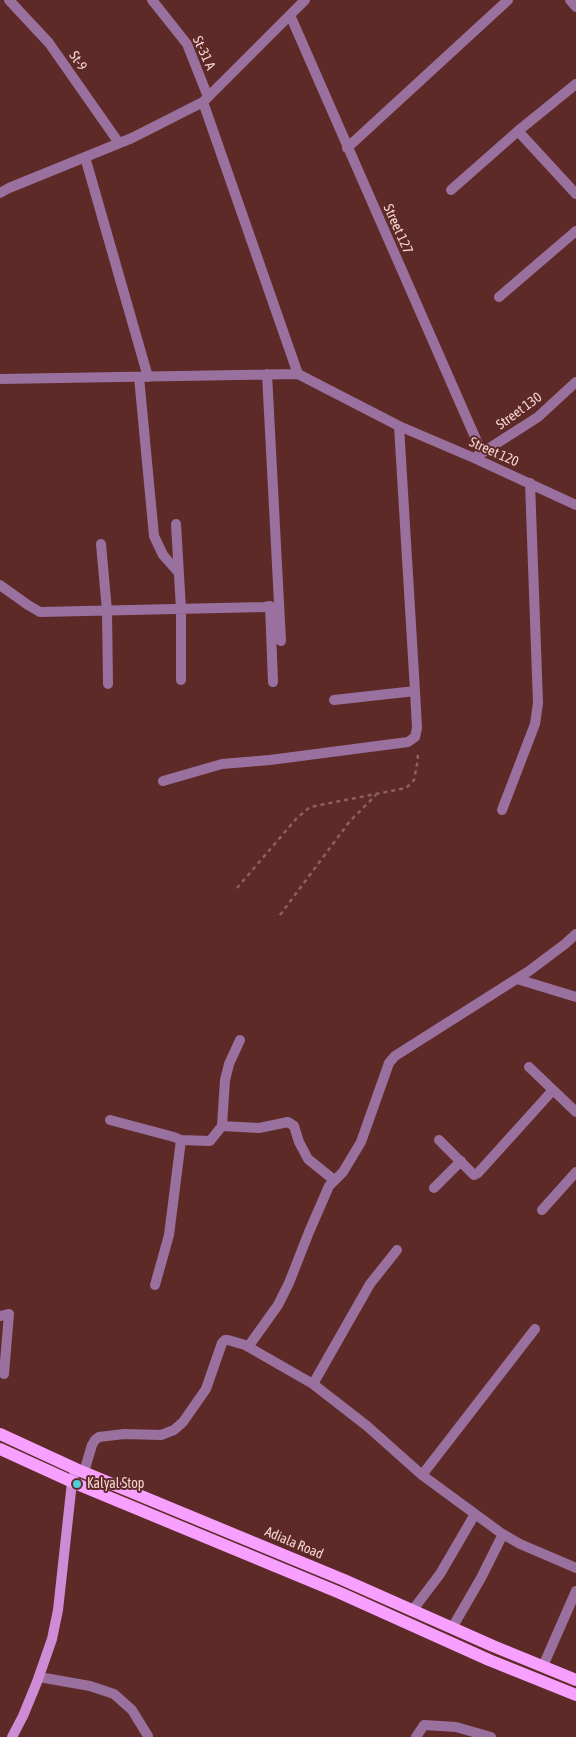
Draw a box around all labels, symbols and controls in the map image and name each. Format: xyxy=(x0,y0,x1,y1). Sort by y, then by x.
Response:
street label: St-31 A xyxy=(189,33,219,73)
street label: St-9 xyxy=(65,48,91,74)
street label: Street 127 xyxy=(380,202,416,256)
street label: Street 130 xyxy=(493,389,545,433)
street label: Street 120 xyxy=(467,434,521,470)
place label: Kalyal Stop xyxy=(87,1476,144,1492)
marker: Kalyal Stop xyxy=(71,1478,83,1490)
street label: Adiala Road xyxy=(262,1523,326,1563)

